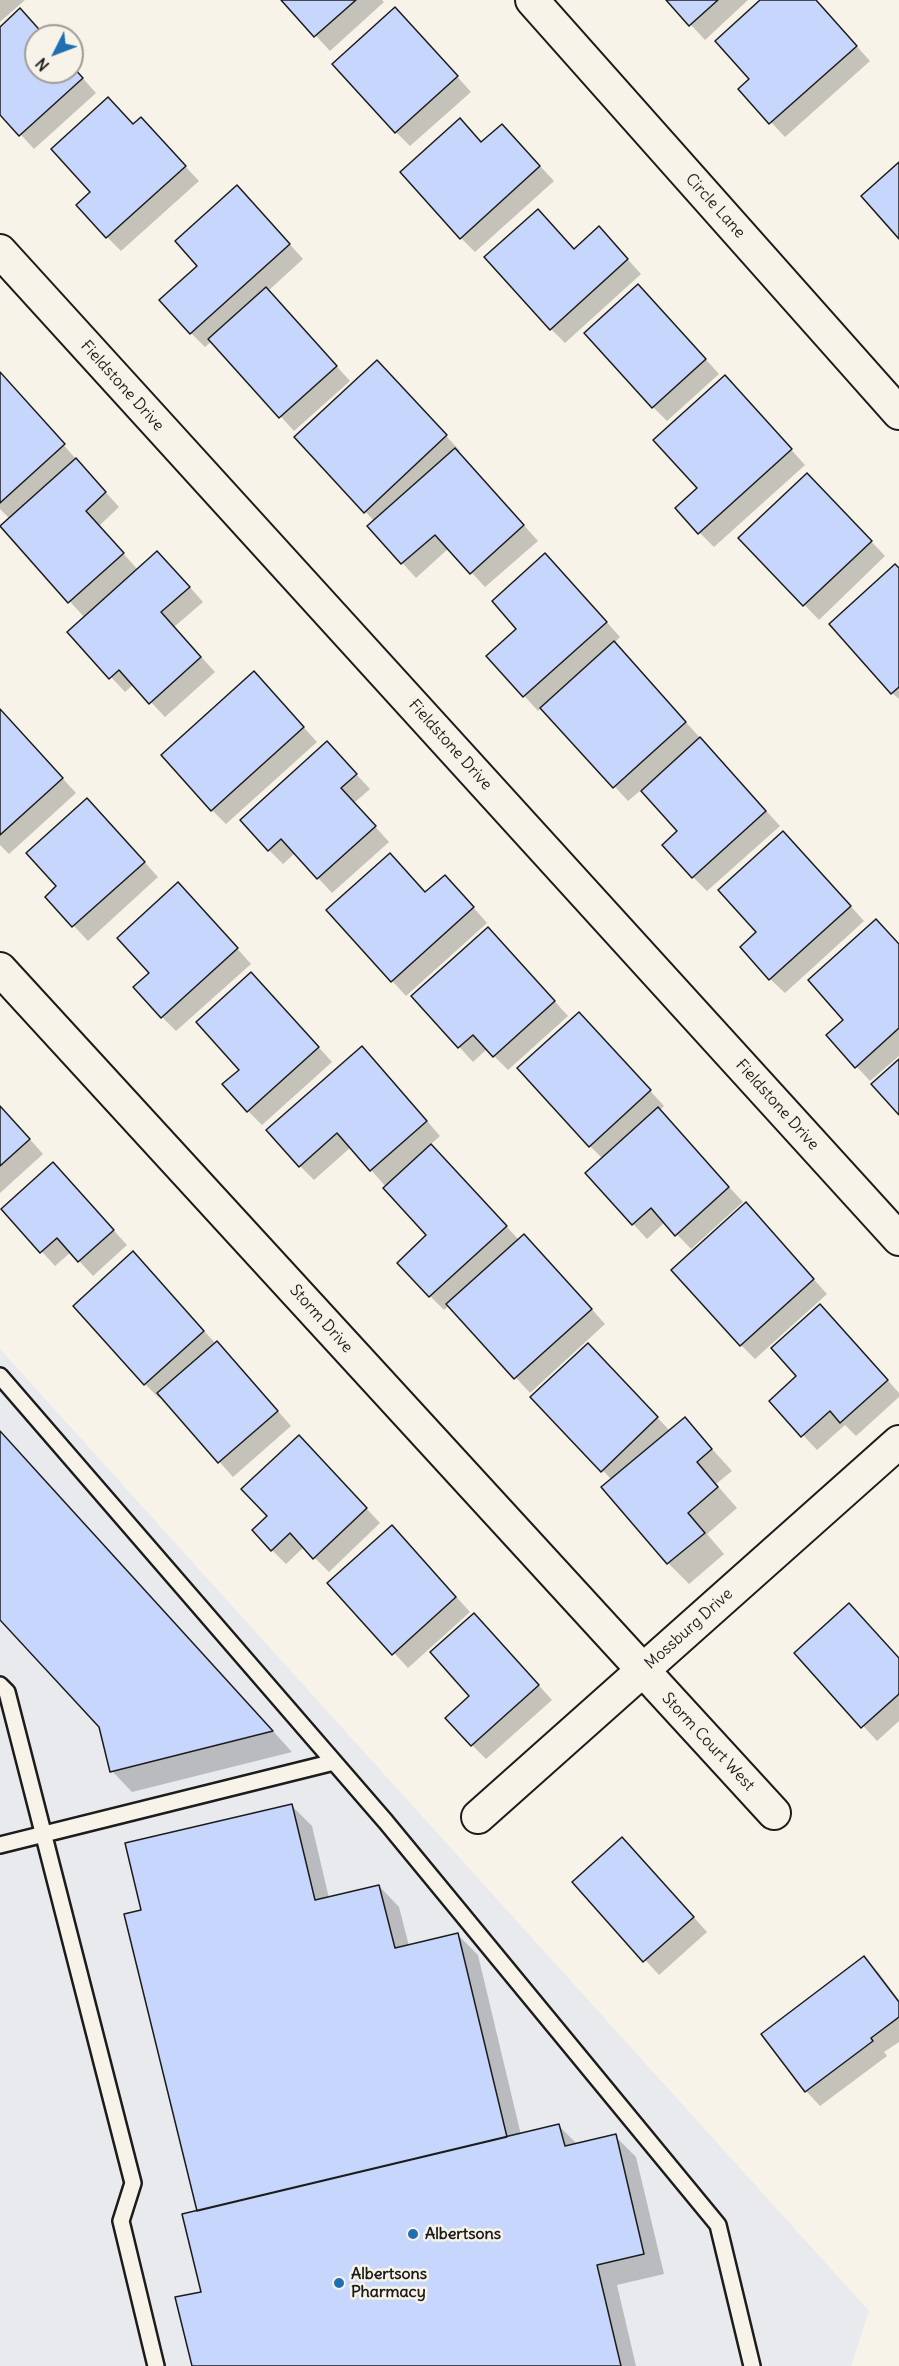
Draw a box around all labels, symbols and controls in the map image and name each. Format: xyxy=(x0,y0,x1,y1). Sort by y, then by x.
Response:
north arrow xyxy=(24,24,84,84)
text: N xyxy=(31,54,53,76)
street label: Circle Lane xyxy=(681,170,749,242)
street label: Fieldstone Drive xyxy=(76,337,168,435)
street label: Fieldstone Drive xyxy=(404,696,496,794)
street label: Fieldstone Drive xyxy=(731,1056,823,1154)
street label: Storm Drive xyxy=(285,1281,357,1357)
street label: Mossburg Drive xyxy=(641,1585,737,1673)
street label: Storm Court West xyxy=(658,1689,758,1795)
place label: Albertsons xyxy=(425,2224,501,2244)
marker: Albertsons xyxy=(406,2227,420,2241)
place label: Albertsons Pharmacy xyxy=(351,2264,427,2302)
marker: Albertsons Pharmacy xyxy=(332,2276,346,2290)

